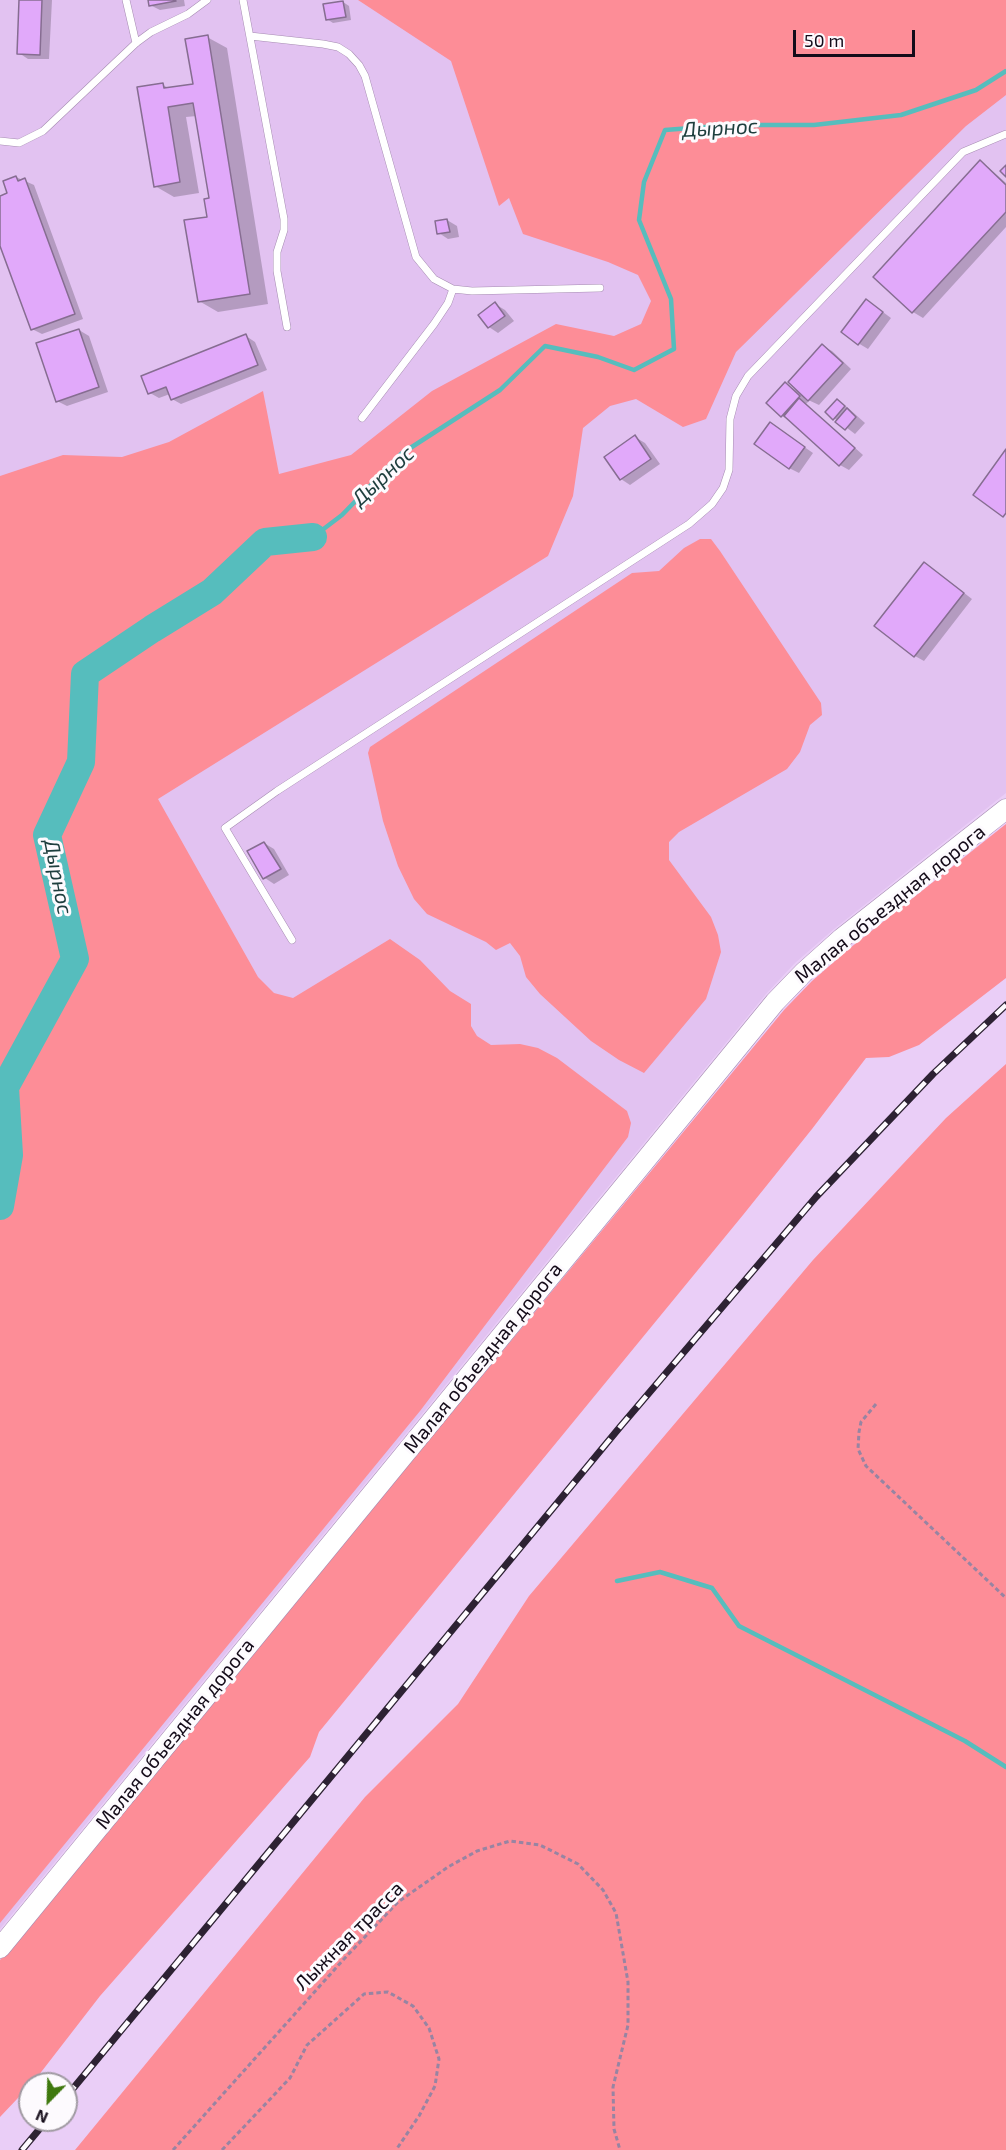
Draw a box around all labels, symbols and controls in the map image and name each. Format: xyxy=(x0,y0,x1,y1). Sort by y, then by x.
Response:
scale bar xyxy=(796,18,918,56)
text: 50 m xyxy=(804,29,844,51)
water label: Дырнос xyxy=(681,113,759,143)
water label: Дырнос xyxy=(347,441,419,511)
street label: Малая объездная дорога xyxy=(790,820,990,988)
water label: Дырнос xyxy=(38,837,78,917)
street label: Малая объездная дорога xyxy=(399,1258,567,1458)
street label: Малая объездная дорога xyxy=(91,1634,259,1834)
street label: Лыжная трасса xyxy=(290,1877,408,1995)
north arrow xyxy=(18,2072,78,2132)
text: N xyxy=(33,2106,51,2128)

